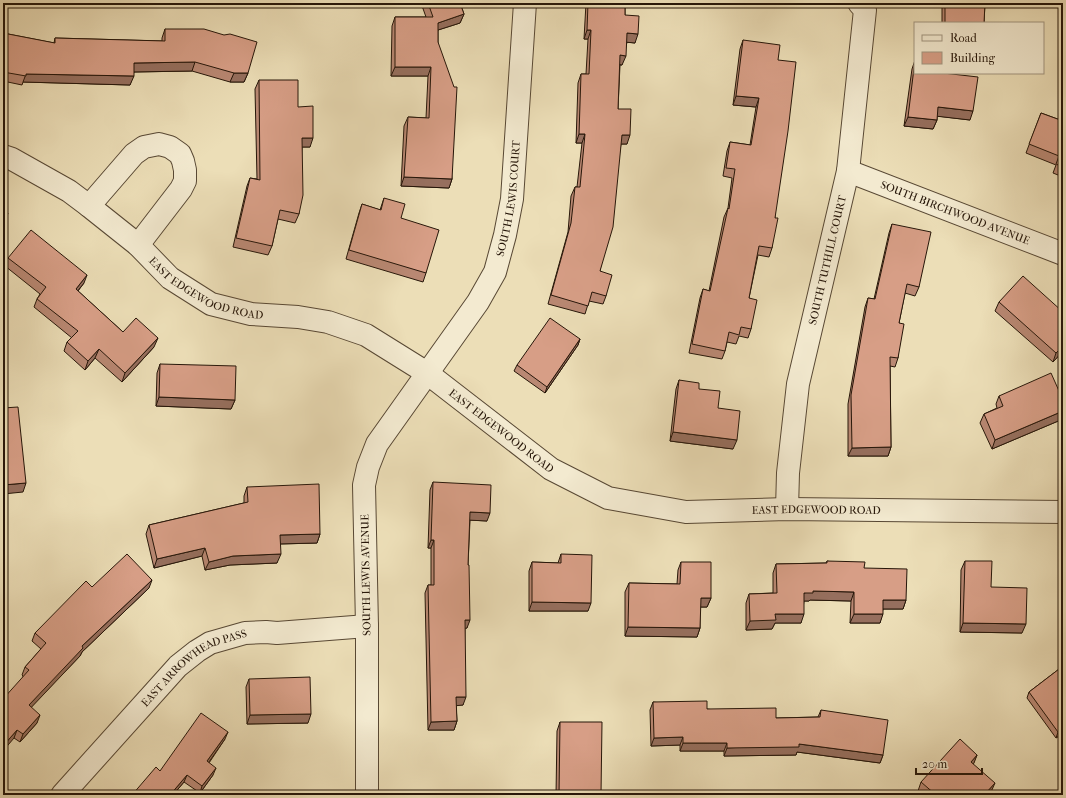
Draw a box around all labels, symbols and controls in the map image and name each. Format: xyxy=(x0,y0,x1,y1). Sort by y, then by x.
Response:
legend xyxy=(914,22,1044,74)
text: Road xyxy=(950,31,977,45)
text: Building xyxy=(950,51,995,65)
street label: SOUTH LEWIS COURT xyxy=(493,139,522,258)
street label: SOUTH BIRCHWOOD AVENUE xyxy=(879,178,1032,247)
street label: SOUTH TUTHILL COURT xyxy=(806,193,849,326)
street label: EAST EDGEWOOD ROAD xyxy=(146,254,264,321)
street label: EAST EDGEWOOD ROAD xyxy=(446,386,557,475)
street label: EAST EDGEWOOD ROAD xyxy=(751,502,881,517)
street label: SOUTH LEWIS AVENUE xyxy=(358,514,374,636)
street label: EAST ARROWHEAD PASS xyxy=(138,626,248,709)
scale bar xyxy=(916,750,982,776)
text: 20 m xyxy=(922,757,947,771)

